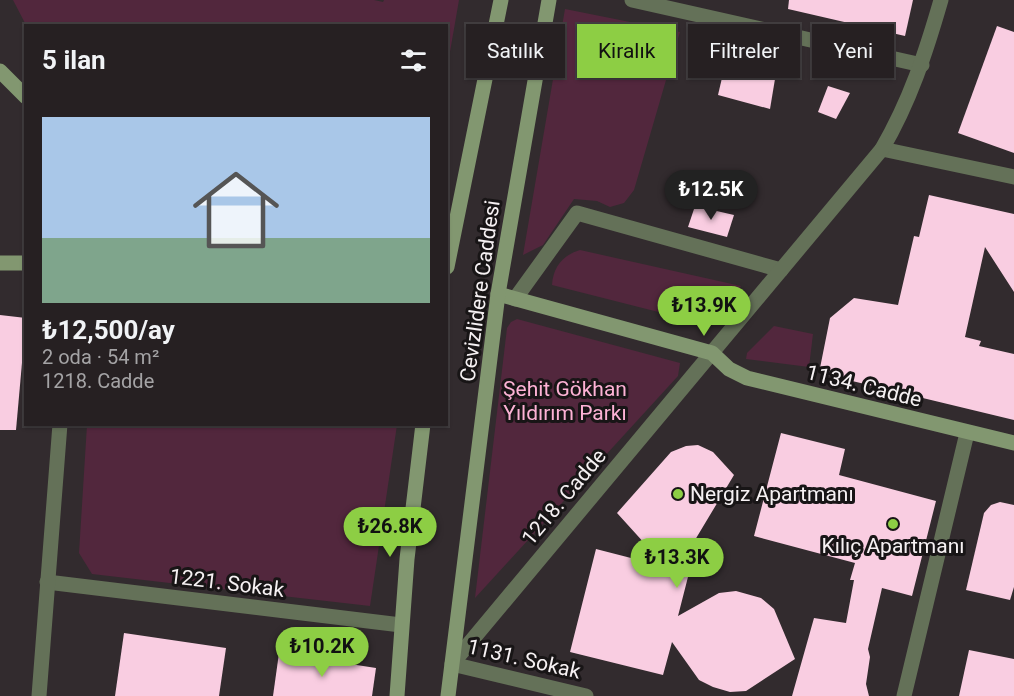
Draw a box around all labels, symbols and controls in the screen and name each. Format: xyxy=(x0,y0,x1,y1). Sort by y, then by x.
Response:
chip: Satılık xyxy=(466,24,565,78)
chip: Kiralık xyxy=(577,24,676,78)
chip: Filtreler xyxy=(688,24,800,78)
chip: Yeni xyxy=(812,24,894,78)
icon: filters xyxy=(397,44,430,77)
text: 5 ilan xyxy=(42,45,106,75)
icon: home xyxy=(182,156,290,264)
pin: ₺12.5K xyxy=(662,170,760,221)
text: ₺12.5K xyxy=(679,177,743,201)
street label: Cevizlidere Caddesi xyxy=(455,199,505,383)
pin: ₺13.9K xyxy=(655,286,753,337)
text: ₺13.9K xyxy=(672,293,736,317)
text: ₺12,500/ay xyxy=(42,315,175,345)
text: 2 oda · 54 m² xyxy=(42,345,159,369)
street label: 1134. Cadde xyxy=(804,360,924,412)
text: 1218. Cadde xyxy=(42,369,154,393)
park label: Şehit Gökhan Yıldırım Parkı xyxy=(503,377,627,425)
street label: 1218. Cadde xyxy=(517,444,611,550)
place label: Nergiz Apartmanı xyxy=(690,482,854,506)
marker: Nergiz Apartmanı xyxy=(671,487,685,501)
pin: ₺26.8K xyxy=(341,507,439,558)
text: ₺26.8K xyxy=(358,514,422,538)
marker: Kılıç Apartmanı xyxy=(886,517,900,531)
place label: Kılıç Apartmanı xyxy=(822,534,964,558)
pin: ₺13.3K xyxy=(628,538,726,589)
text: ₺13.3K xyxy=(645,545,709,569)
street label: 1221. Sokak xyxy=(168,564,286,602)
pin: ₺10.2K xyxy=(273,627,371,678)
text: ₺10.2K xyxy=(290,634,354,658)
street label: 1131. Sokak xyxy=(465,634,583,684)

